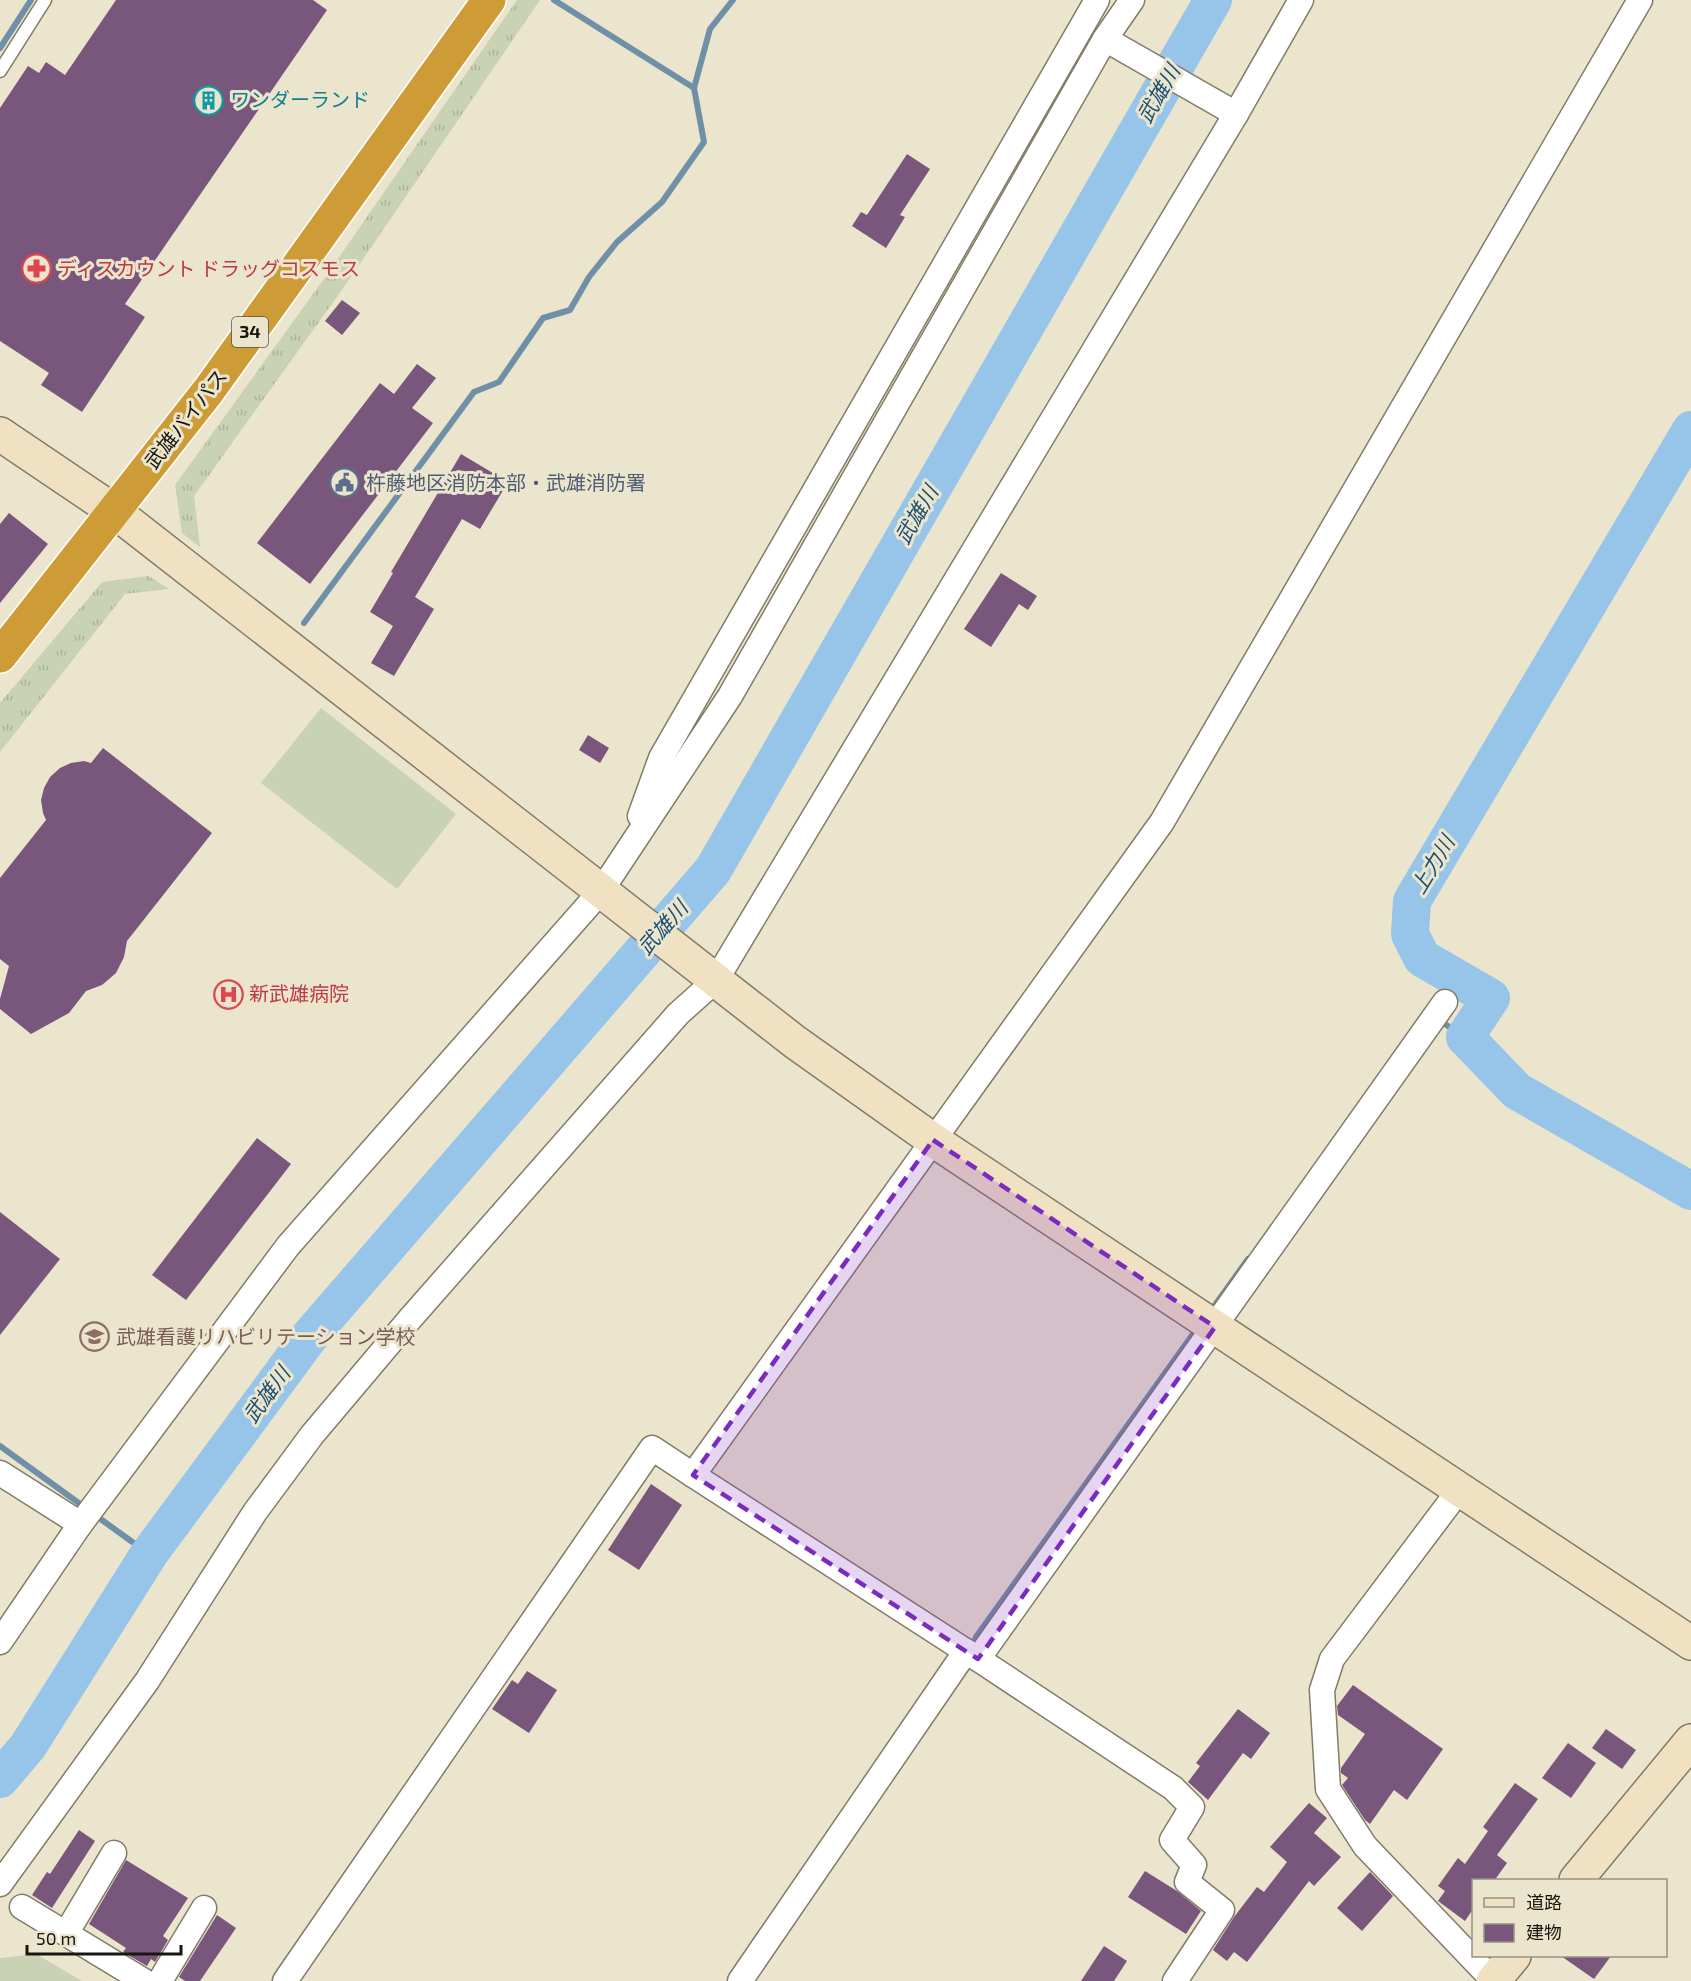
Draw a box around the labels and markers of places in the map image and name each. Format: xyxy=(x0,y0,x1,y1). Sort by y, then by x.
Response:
building icon: ワンダーランド xyxy=(193,84,225,116)
place label: ワンダーランド xyxy=(230,87,370,111)
pharmacy icon: ディスカウント ドラッグコスモス xyxy=(20,253,52,285)
place label: ディスカウント ドラッグコスモス xyxy=(57,256,360,280)
public building icon: 杵藤地区消防本部・武雄消防署 xyxy=(329,467,361,499)
place label: 杵藤地区消防本部・武雄消防署 xyxy=(366,470,646,494)
hospital icon: 新武雄病院 xyxy=(212,978,244,1010)
place label: 新武雄病院 xyxy=(249,981,349,1005)
school or university icon: 武雄看護リハビリテーション学校 xyxy=(79,1321,111,1353)
place label: 武雄看護リハビリテーション学校 xyxy=(116,1324,416,1348)

